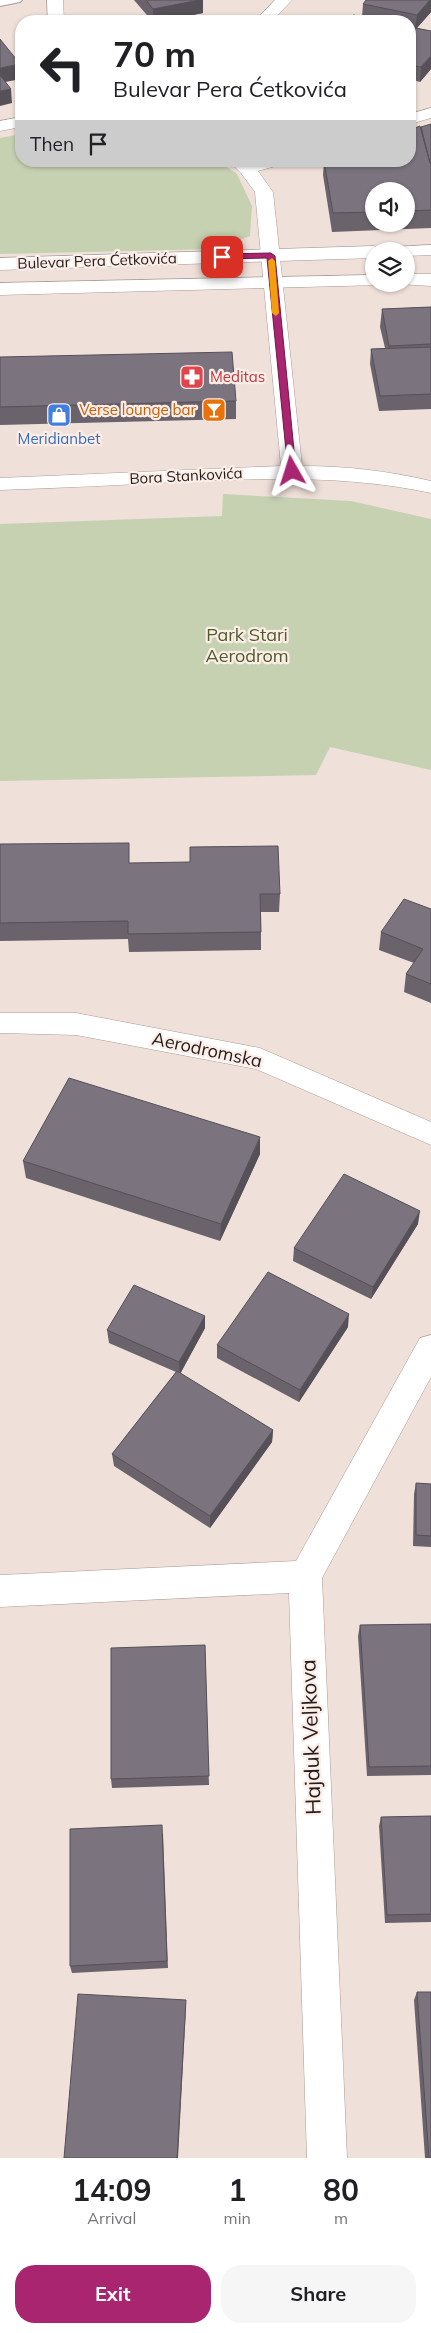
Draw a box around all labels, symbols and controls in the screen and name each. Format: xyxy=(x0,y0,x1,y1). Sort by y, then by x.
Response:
text: 70 m xyxy=(113,32,196,76)
icon: left xyxy=(30,35,95,100)
text: Bulevar Pera Ćetkovića xyxy=(113,75,347,103)
icon: arrive xyxy=(84,130,112,158)
text: Then xyxy=(30,132,74,156)
map controls xyxy=(365,182,415,292)
button: sound xyxy=(365,182,415,232)
pin xyxy=(201,236,243,278)
button: layers xyxy=(365,242,415,292)
icon: arrive xyxy=(208,243,236,271)
street label: Bulevar Pera Ćetkovića xyxy=(17,248,177,273)
pharmacy icon: Meditas xyxy=(179,364,205,390)
place label: Meditas xyxy=(210,367,265,386)
bar icon: Verse lounge bar xyxy=(201,397,227,423)
place label: Verse lounge bar xyxy=(79,400,197,419)
shop icon: Meridianbet xyxy=(46,402,72,428)
place label: Meridianbet xyxy=(18,429,100,448)
position arrow xyxy=(265,444,317,496)
street label: Bora Stankovića xyxy=(129,463,243,488)
park label: Park Stari Aerodrom xyxy=(206,623,288,667)
street label: Aerodromska xyxy=(150,1027,264,1072)
street label: Hajduk Veljkova xyxy=(294,1659,326,1815)
text: 14:09 xyxy=(72,2171,152,2209)
text: 1 xyxy=(228,2171,246,2209)
text: 80 xyxy=(323,2171,359,2209)
text: Arrival xyxy=(87,2208,136,2228)
text: min xyxy=(224,2208,251,2228)
text: m xyxy=(334,2208,348,2228)
button: Exit xyxy=(15,2265,211,2323)
button: Share xyxy=(221,2265,416,2323)

